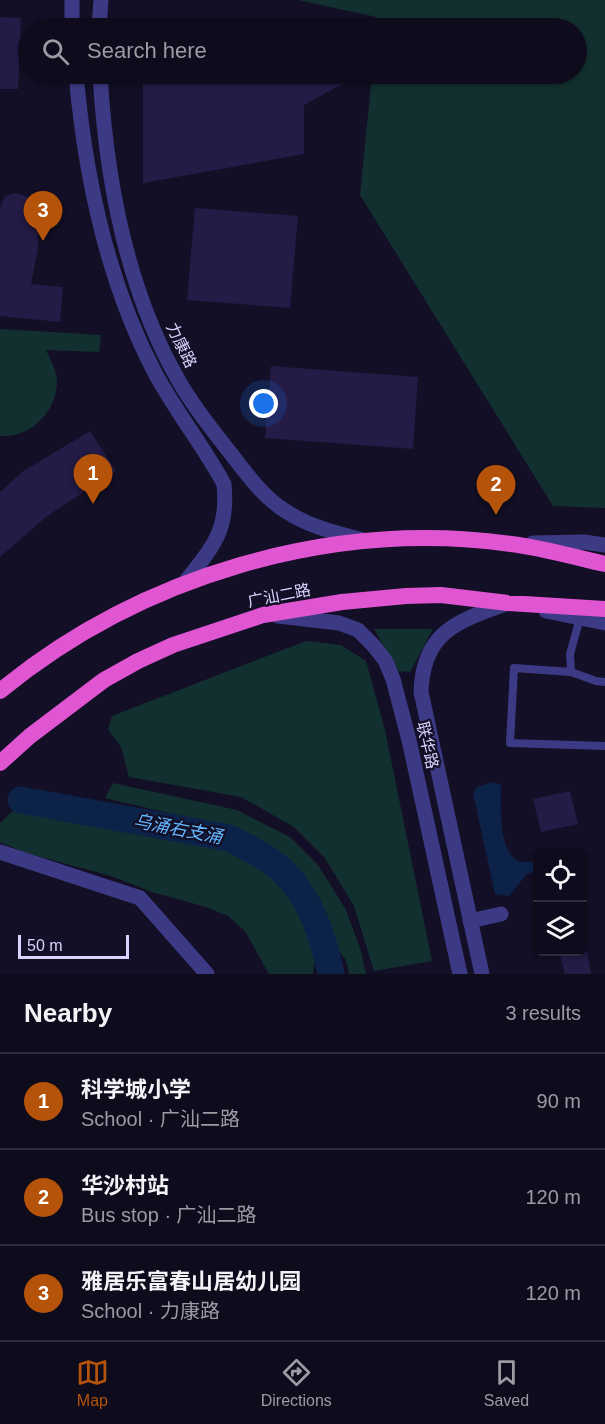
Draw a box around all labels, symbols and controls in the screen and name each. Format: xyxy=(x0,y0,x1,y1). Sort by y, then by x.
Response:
search box xyxy=(18,18,587,84)
icon: search xyxy=(39,35,72,68)
text: Search here xyxy=(87,38,207,63)
pin: 3 xyxy=(24,192,63,241)
street label: 力康路 xyxy=(163,320,200,371)
your location xyxy=(249,389,278,418)
pin: 1 xyxy=(74,454,112,504)
pin: 2 xyxy=(476,466,516,515)
street label: 广汕二路 xyxy=(246,581,312,610)
street label: 联华路 xyxy=(414,720,441,770)
water label: 乌涌右支涌 xyxy=(132,811,226,848)
map controls xyxy=(533,848,587,956)
button: locate xyxy=(533,848,587,902)
button: layers xyxy=(533,902,587,956)
scale bar xyxy=(18,932,129,960)
text: 50 m xyxy=(27,937,63,954)
text: Nearby xyxy=(24,998,112,1028)
text: 3 results xyxy=(505,1002,581,1024)
text: 科学城小学 xyxy=(81,1077,191,1102)
text: 1 xyxy=(38,1090,49,1112)
text: 90 m xyxy=(537,1090,581,1112)
text: School · 广汕二路 xyxy=(81,1108,240,1130)
text: 华沙村站 xyxy=(81,1173,169,1198)
text: 2 xyxy=(38,1186,49,1208)
text: 120 m xyxy=(525,1186,581,1208)
text: Bus stop · 广汕二路 xyxy=(81,1204,257,1226)
text: 雅居乐富春山居幼儿园 xyxy=(81,1269,301,1294)
text: 3 xyxy=(38,1282,49,1304)
text: 120 m xyxy=(525,1282,581,1304)
text: School · 力康路 xyxy=(81,1300,220,1322)
tab: Map xyxy=(76,1356,109,1410)
tab: Directions xyxy=(261,1356,332,1410)
tab: Saved xyxy=(484,1356,529,1410)

